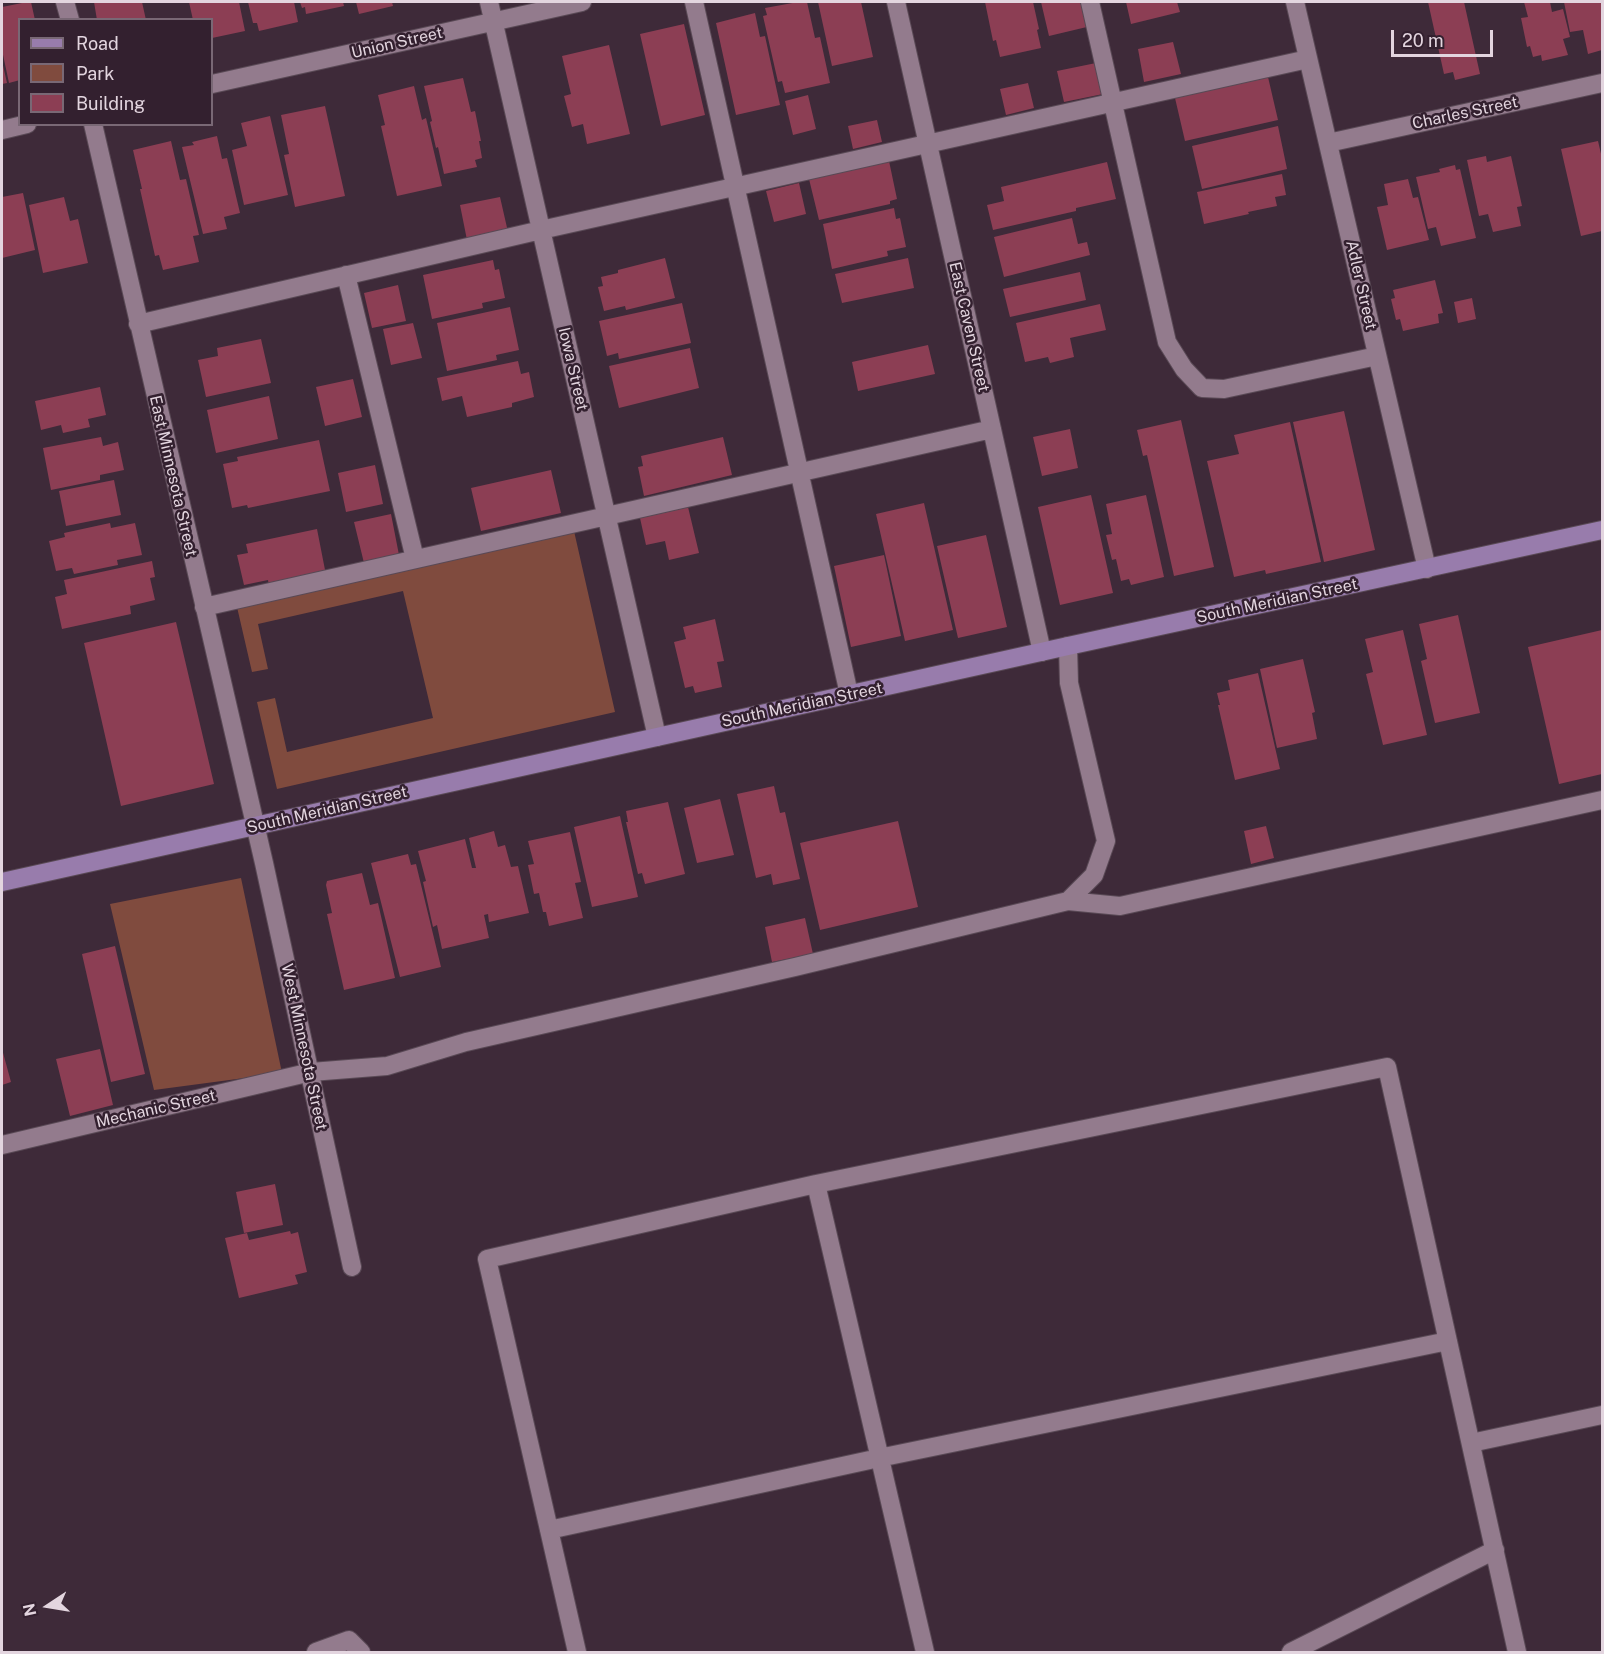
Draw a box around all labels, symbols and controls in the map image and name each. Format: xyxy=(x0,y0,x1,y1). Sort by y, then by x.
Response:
legend xyxy=(18,18,213,126)
scale bar xyxy=(1394,18,1496,56)
street label: Union Street xyxy=(349,23,445,63)
text: 20 m xyxy=(1402,30,1444,51)
text: Road xyxy=(76,33,119,54)
text: Park xyxy=(76,63,114,84)
street label: Charles Street xyxy=(1410,92,1520,134)
text: Building xyxy=(76,93,145,114)
street label: Adler Street xyxy=(1341,238,1381,332)
street label: East Caven Street xyxy=(945,260,993,394)
street label: Iowa Street xyxy=(554,325,592,413)
street label: East Minnesota Street xyxy=(145,394,201,558)
street label: South Meridian Street xyxy=(1195,575,1359,627)
street label: South Meridian Street xyxy=(720,679,884,731)
street label: South Meridian Street xyxy=(245,782,409,838)
street label: West Minnesota Street xyxy=(277,962,331,1132)
street label: Mechanic Street xyxy=(94,1086,218,1132)
north arrow xyxy=(18,1576,78,1636)
text: N xyxy=(19,1602,40,1618)

